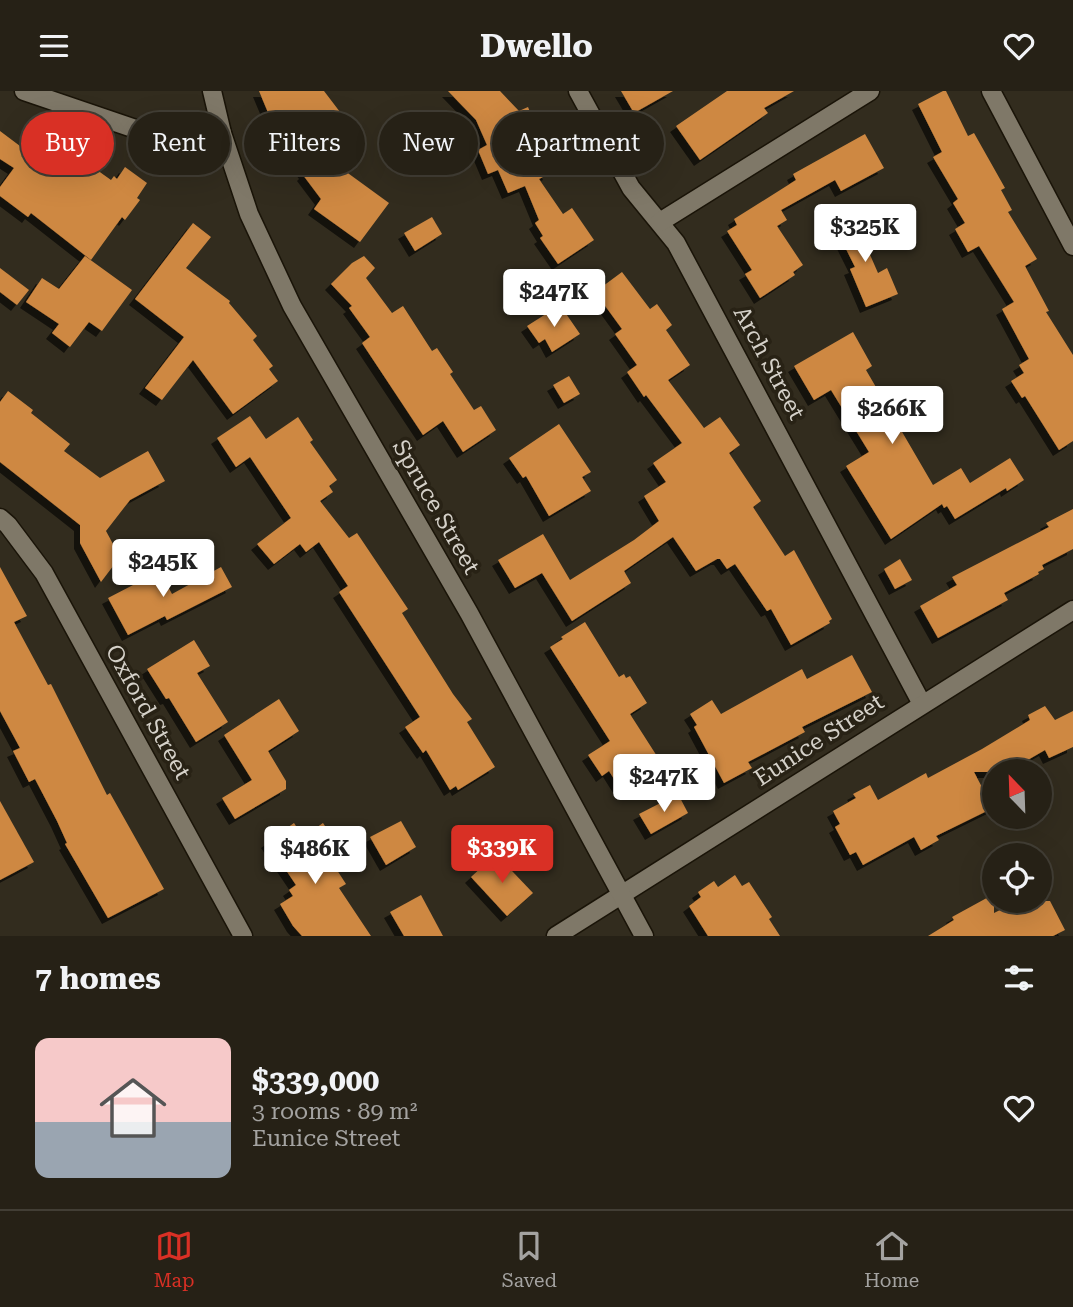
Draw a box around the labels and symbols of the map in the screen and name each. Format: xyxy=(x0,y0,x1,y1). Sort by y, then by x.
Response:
pin: $325K xyxy=(816,205,914,264)
pin: $247K xyxy=(505,269,603,329)
street label: Arch Street xyxy=(728,302,810,425)
pin: $266K xyxy=(843,387,941,446)
street label: Spruce Street xyxy=(387,435,486,579)
pin: $245K xyxy=(114,539,212,599)
street label: Oxford Street xyxy=(100,640,196,785)
street label: Eunice Street xyxy=(749,688,889,792)
pin: $247K xyxy=(615,755,713,814)
north arrow xyxy=(982,759,1052,829)
pin: $339K xyxy=(453,825,551,885)
pin: $486K xyxy=(266,827,364,886)

